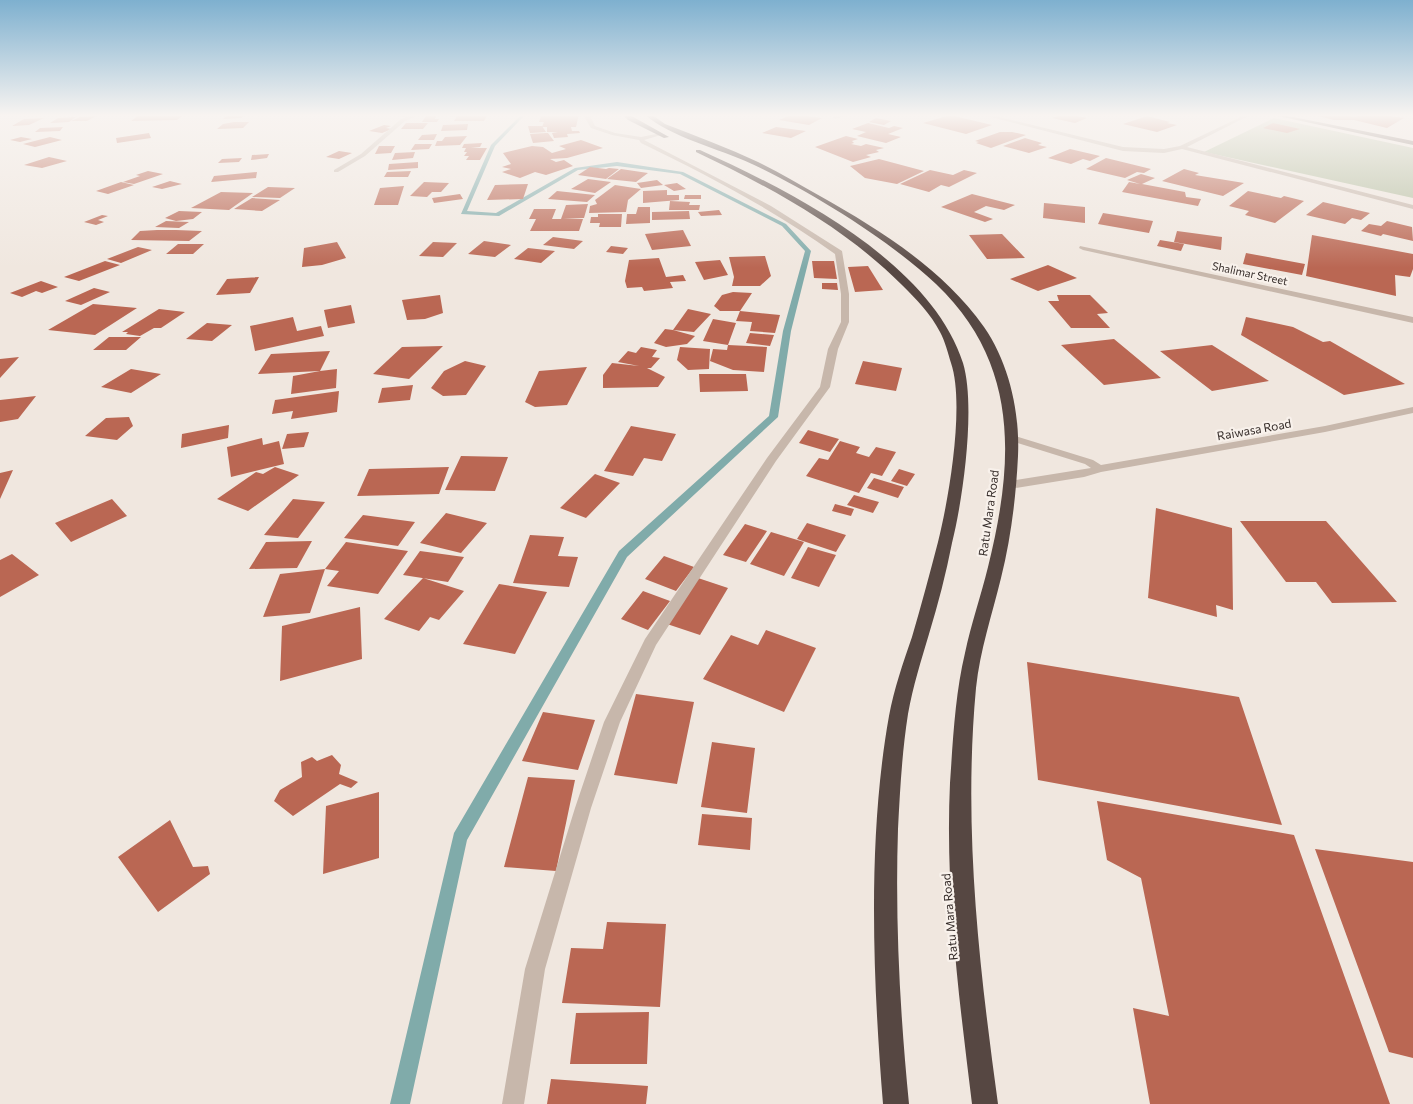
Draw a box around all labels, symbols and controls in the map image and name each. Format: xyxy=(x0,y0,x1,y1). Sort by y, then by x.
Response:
street label: Shalimar Street xyxy=(1211,259,1290,287)
street label: Raiwasa Road xyxy=(1216,416,1292,442)
street label: Ratu Mara Road xyxy=(975,469,1001,557)
street label: Ratu Mara Road xyxy=(938,873,960,961)

